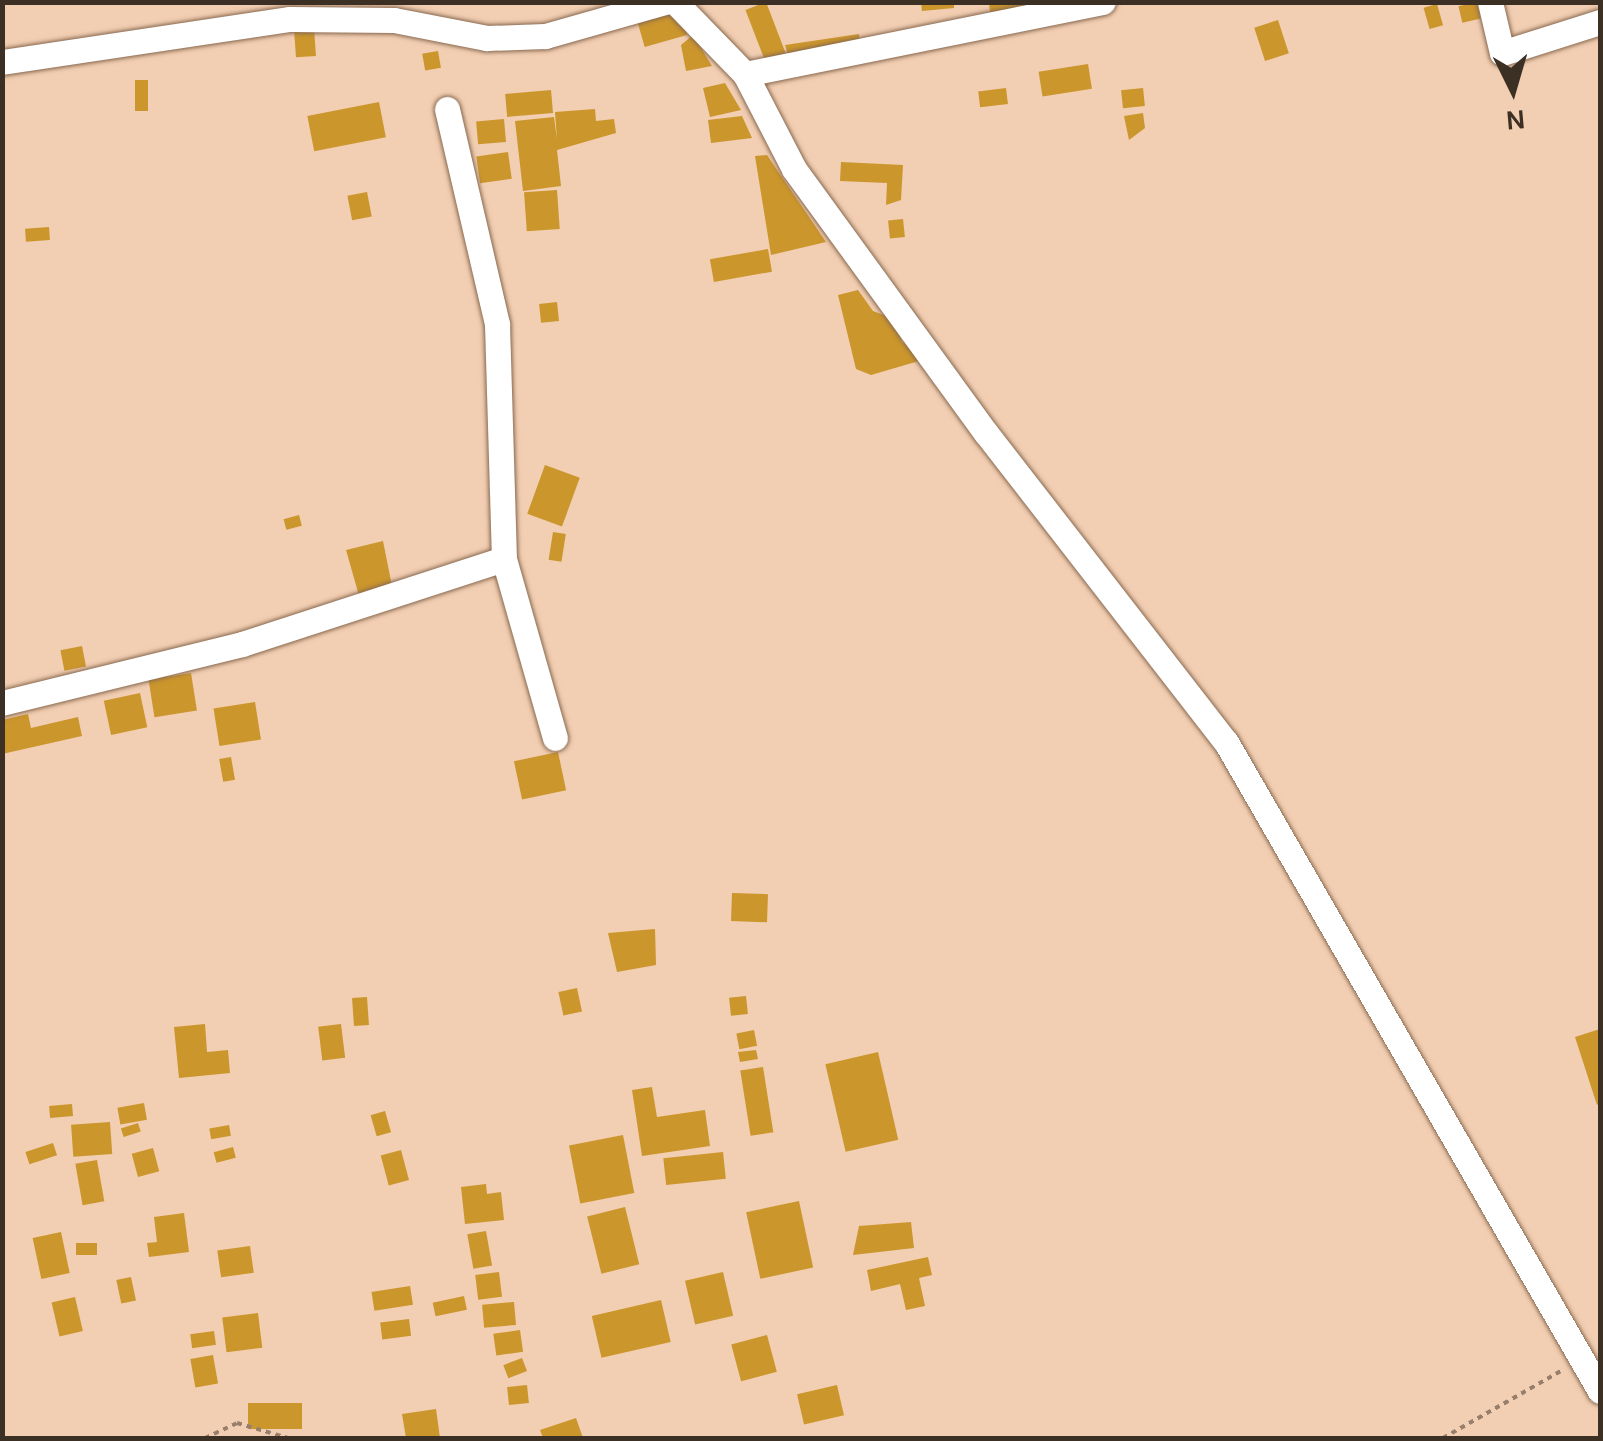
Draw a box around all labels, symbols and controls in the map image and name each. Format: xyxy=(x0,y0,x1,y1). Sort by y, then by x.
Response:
north arrow xyxy=(1463,40,1563,140)
text: N xyxy=(1504,103,1527,138)

